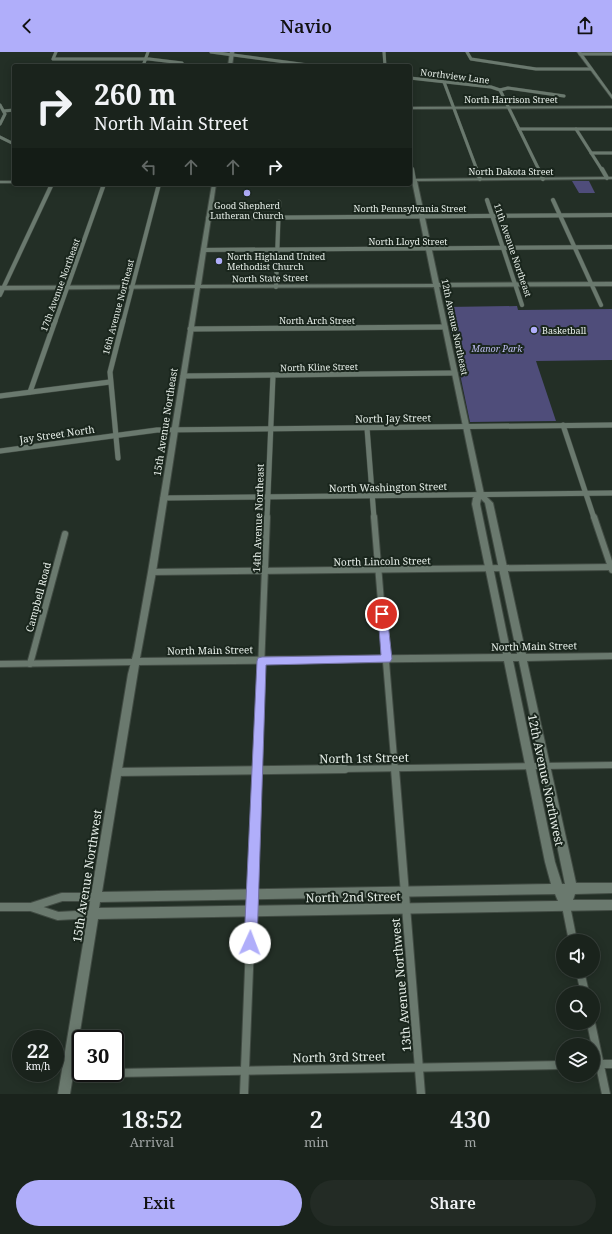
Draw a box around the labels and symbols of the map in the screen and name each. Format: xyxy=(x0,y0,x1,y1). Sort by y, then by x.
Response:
street label: Northview Lane xyxy=(420,65,490,87)
street label: North Harrison Street xyxy=(464,93,558,106)
street label: North Dakota Street xyxy=(468,165,554,178)
marker: Good Shepherd Lutheran Church xyxy=(242,188,252,198)
place label: Good Shepherd Lutheran Church xyxy=(210,199,284,222)
street label: North Pennsylvania Street xyxy=(354,202,466,215)
street label: 11th Avenue Northeast xyxy=(491,202,535,298)
street label: North Lloyd Street xyxy=(369,235,448,248)
street label: 17th Avenue Northeast xyxy=(37,237,83,333)
place label: North Highland United Methodist Church xyxy=(227,250,326,273)
marker: North Highland United Methodist Church xyxy=(214,256,224,266)
street label: 16th Avenue Northeast xyxy=(99,258,137,356)
street label: North State Street xyxy=(232,271,308,285)
street label: 12th Avenue Northeast xyxy=(438,278,472,376)
street label: North Arch Street xyxy=(279,314,355,327)
place label: Basketball xyxy=(542,324,586,337)
marker: Basketball xyxy=(529,325,539,335)
park label: Manor Park xyxy=(471,342,523,355)
street label: North Kline Street xyxy=(280,360,358,374)
street label: 15th Avenue Northeast xyxy=(150,367,181,477)
street label: North Jay Street xyxy=(355,410,431,426)
street label: Jay Street North xyxy=(18,422,96,446)
street label: 14th Avenue Northeast xyxy=(249,463,267,573)
street label: North Washington Street xyxy=(329,479,448,495)
street label: North Lincoln Street xyxy=(333,553,431,569)
street label: Campbell Road xyxy=(22,561,54,633)
pin xyxy=(365,597,399,631)
street label: North Main Street xyxy=(491,638,577,654)
street label: North Main Street xyxy=(167,642,253,658)
street label: 12th Avenue Northwest xyxy=(524,713,568,847)
street label: North 1st Street xyxy=(319,749,409,767)
street label: 15th Avenue Northwest xyxy=(68,808,106,944)
street label: North 2nd Street xyxy=(305,888,401,906)
street label: 13th Avenue Northwest xyxy=(387,917,415,1053)
position arrow xyxy=(229,922,271,964)
speed limit sign: 30 xyxy=(72,1030,124,1082)
street label: North 3rd Street xyxy=(292,1048,386,1066)

